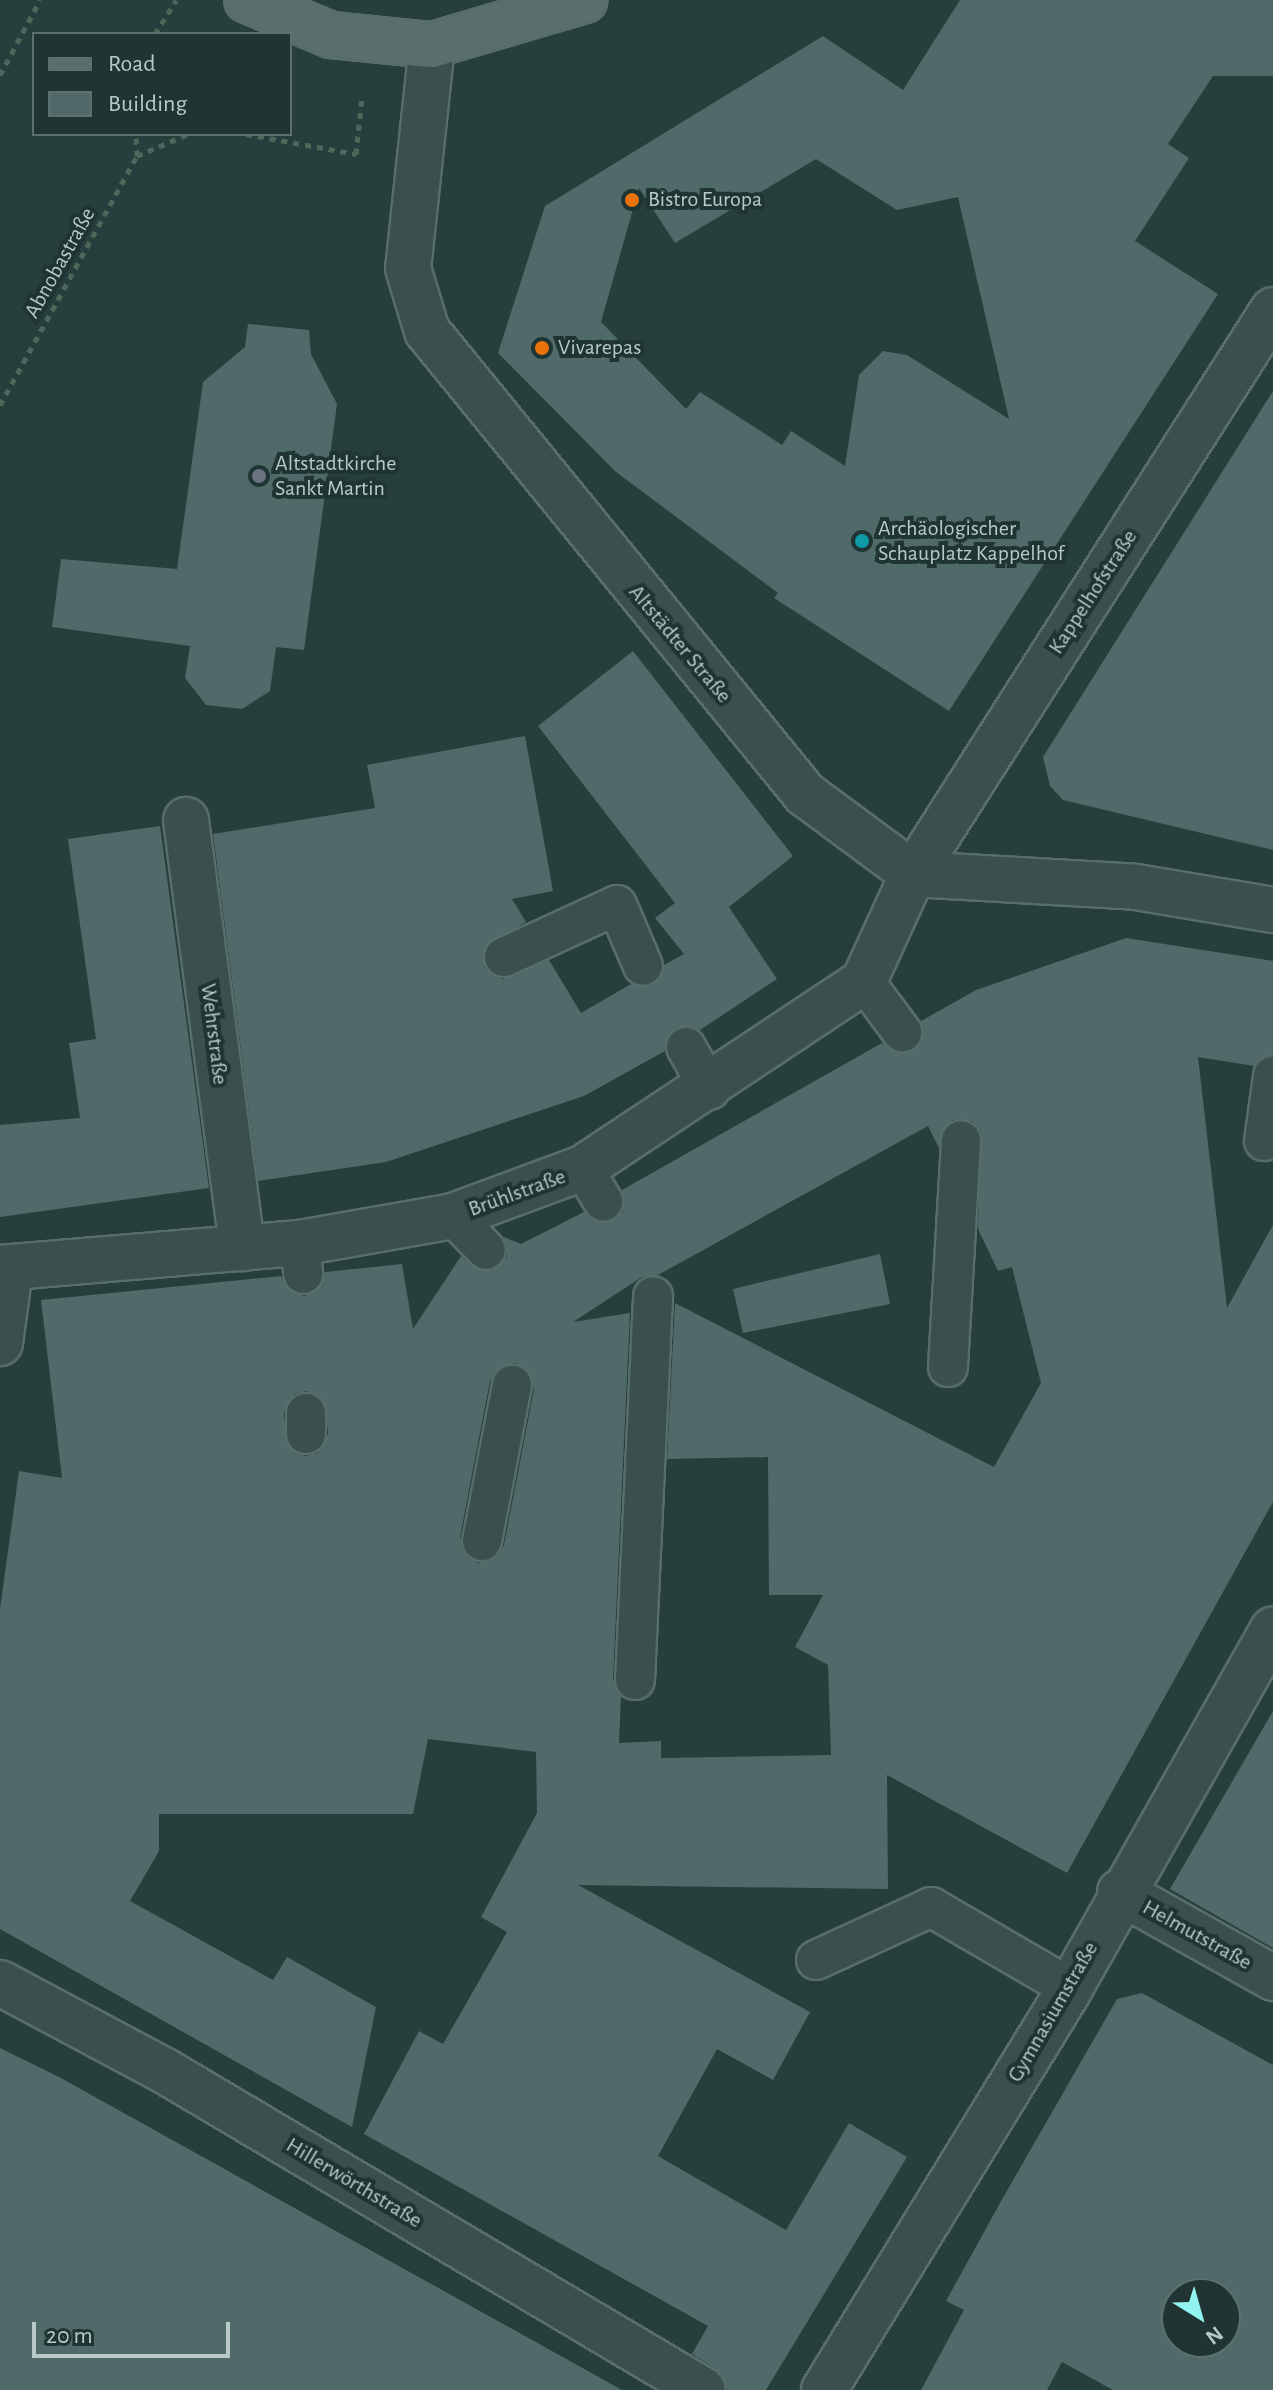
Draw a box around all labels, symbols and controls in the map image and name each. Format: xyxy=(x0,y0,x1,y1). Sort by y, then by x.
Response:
legend xyxy=(32,32,292,136)
text: Road xyxy=(108,52,156,76)
text: Building xyxy=(108,92,187,116)
place label: Bistro Europa xyxy=(648,187,762,213)
marker: Bistro Europa xyxy=(623,191,641,209)
street label: Abnobastraße xyxy=(19,203,101,323)
place label: Vivarepas xyxy=(558,335,641,361)
marker: Vivarepas xyxy=(533,339,551,357)
place label: Altstadtkirche Sankt Martin xyxy=(275,450,396,502)
marker: Altstadtkirche Sankt Martin xyxy=(250,467,268,485)
place label: Archäologischer Schauplatz Kappelhof xyxy=(878,515,1064,566)
street label: Kappelhofstraße xyxy=(1043,525,1143,659)
marker: Archäologischer Schauplatz Kappelhof xyxy=(853,532,871,550)
street label: Altstädter Straße xyxy=(623,580,737,708)
street label: Wehrstraße xyxy=(195,982,233,1086)
street label: Brühlstraße xyxy=(465,1163,569,1223)
street label: Helmutstraße xyxy=(1138,1894,1256,1976)
street label: Gymnasiumstraße xyxy=(1002,1937,1104,2087)
street label: Hillerwörthstraße xyxy=(281,2132,427,2234)
north arrow xyxy=(1161,2278,1241,2358)
scale bar xyxy=(36,2306,234,2356)
text: N xyxy=(1202,2322,1227,2349)
text: 20 m xyxy=(46,2324,93,2348)

